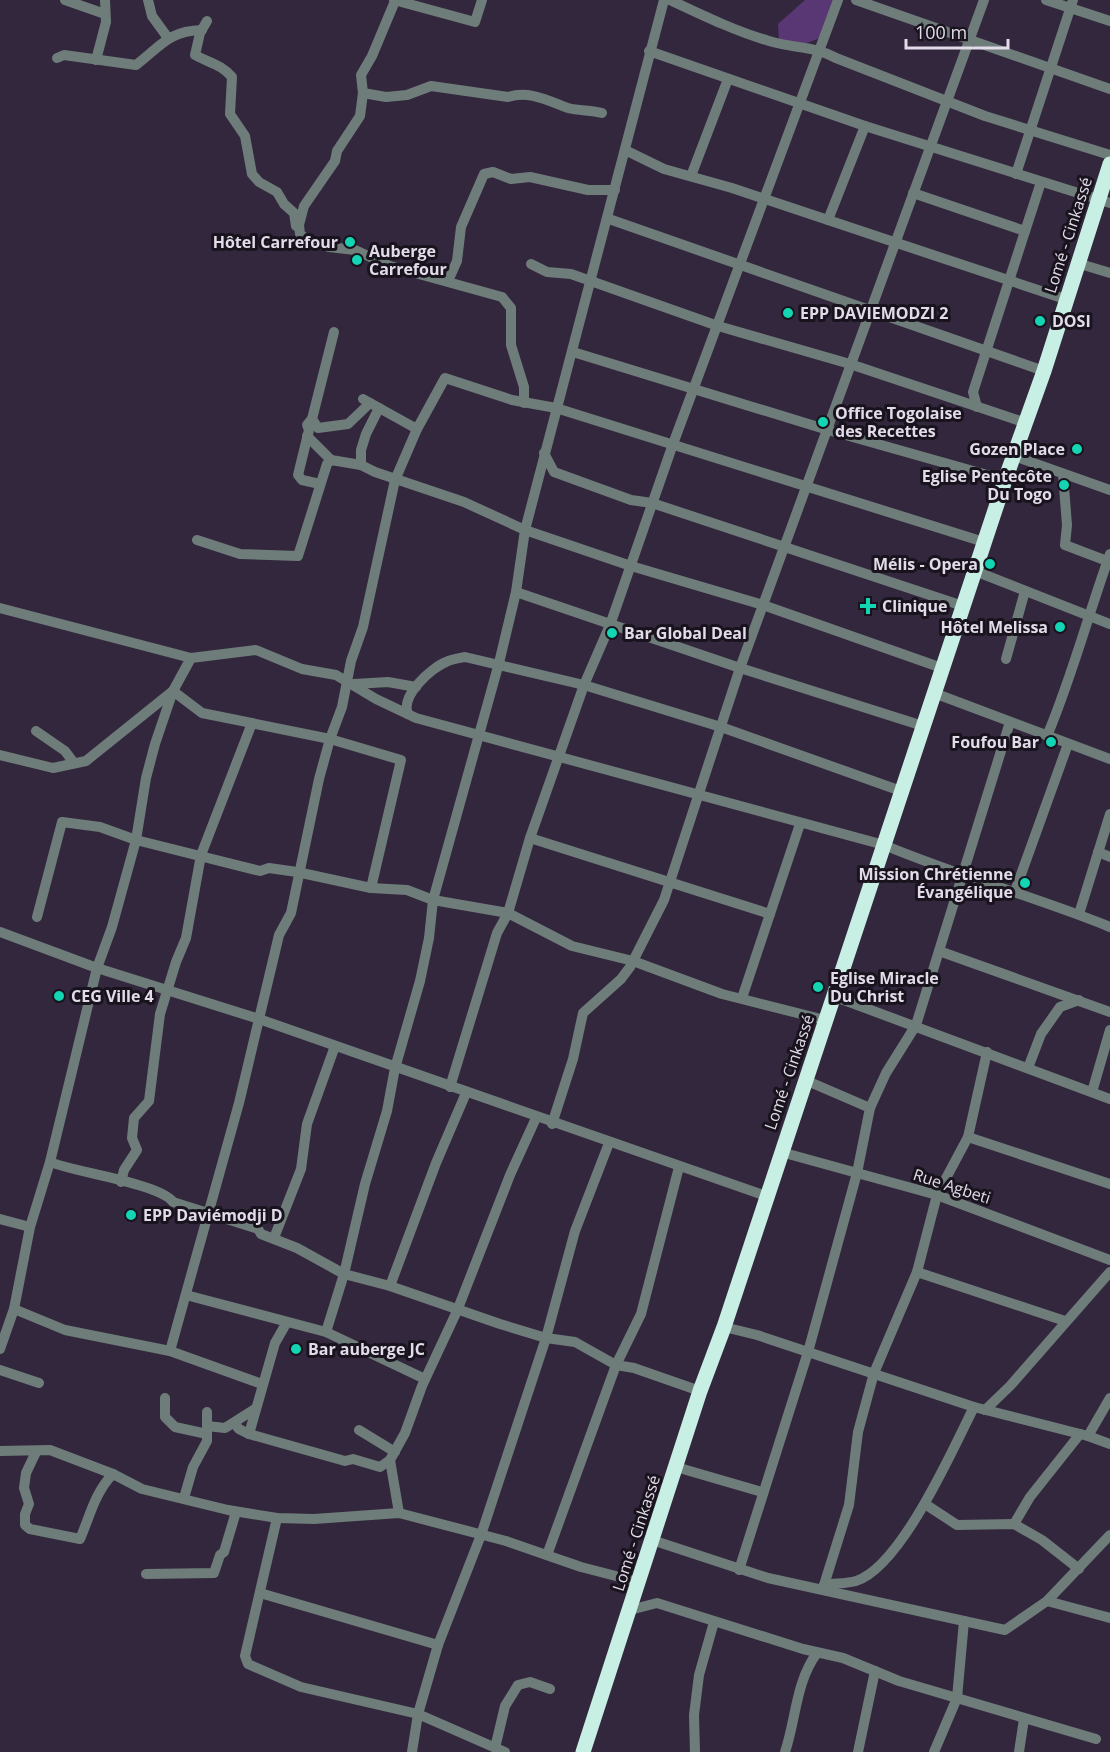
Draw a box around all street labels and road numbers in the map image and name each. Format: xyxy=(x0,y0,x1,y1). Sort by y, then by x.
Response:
street label: Lomé - Cinkassé xyxy=(1039,174,1097,296)
street label: Lomé - Cinkassé xyxy=(759,1011,819,1133)
street label: Rue Agbeti xyxy=(910,1163,994,1209)
street label: Lomé - Cinkassé xyxy=(607,1472,665,1594)

